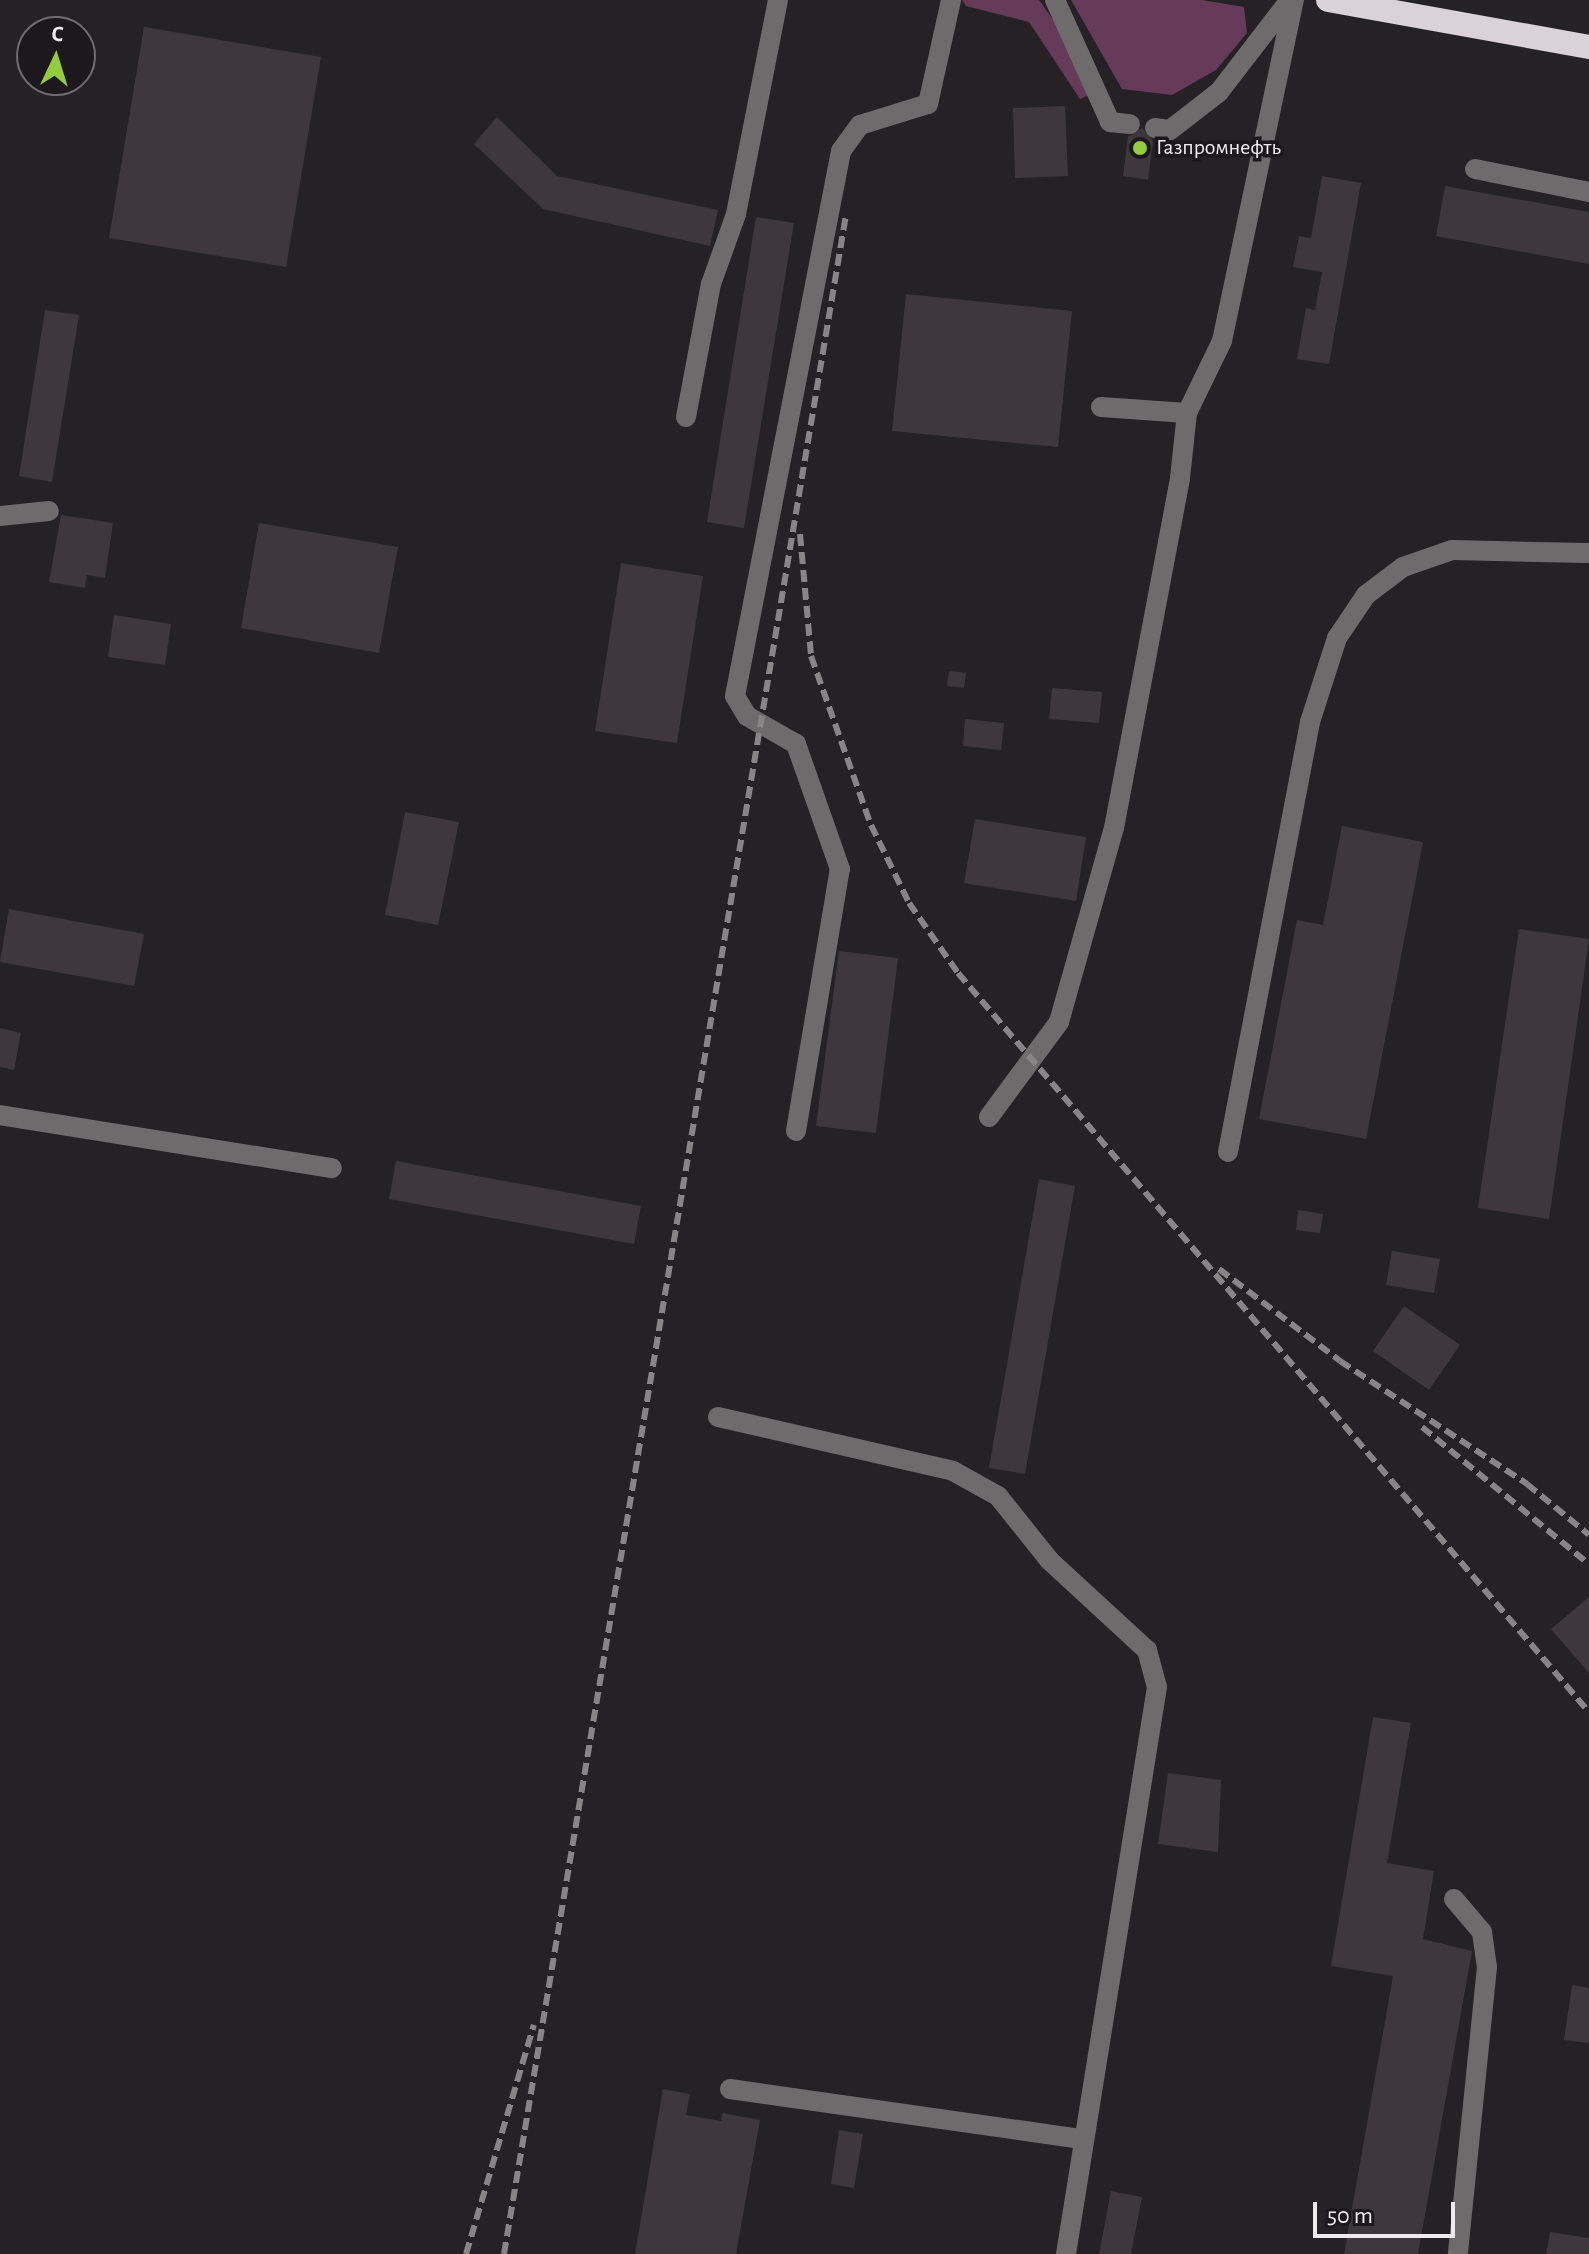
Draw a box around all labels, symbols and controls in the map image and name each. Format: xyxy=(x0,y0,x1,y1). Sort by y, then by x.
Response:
north arrow xyxy=(16,16,96,96)
text: С xyxy=(51,23,64,45)
place label: Газпромнефть xyxy=(1156,135,1281,161)
marker: Газпромнефть xyxy=(1131,139,1149,157)
scale bar xyxy=(1317,2186,1459,2236)
text: 50 m xyxy=(1327,2204,1373,2228)

